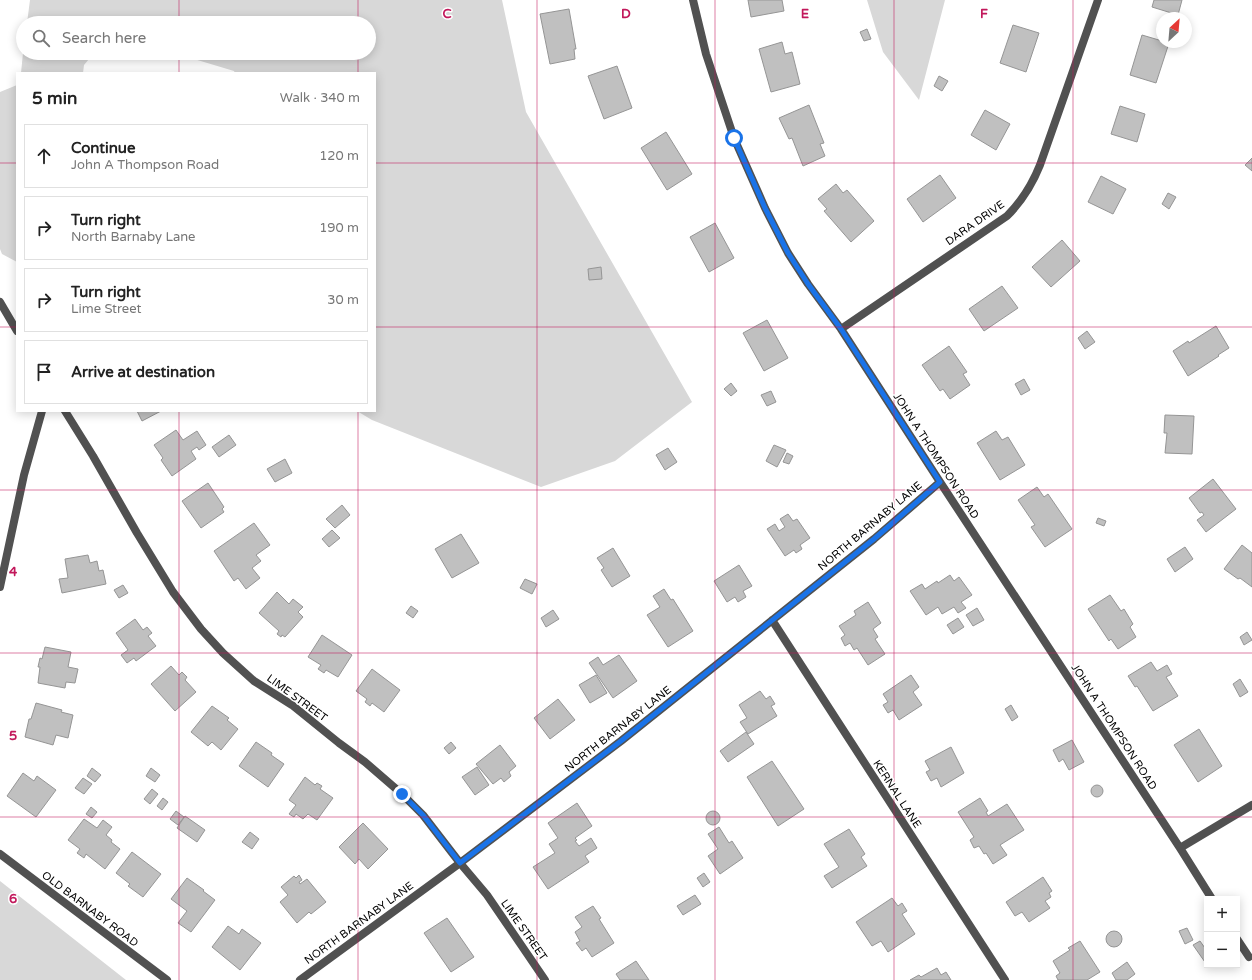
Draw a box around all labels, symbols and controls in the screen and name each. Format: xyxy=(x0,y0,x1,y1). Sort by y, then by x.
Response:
text: C xyxy=(442,6,452,22)
text: D xyxy=(621,6,631,22)
text: E xyxy=(801,6,809,22)
text: F xyxy=(980,6,988,22)
north arrow xyxy=(1156,12,1192,48)
search box xyxy=(16,16,376,60)
icon: search xyxy=(30,27,52,49)
text: Search here xyxy=(62,29,146,47)
text: 5 min xyxy=(32,88,77,109)
text: Walk · 340 m xyxy=(280,90,360,106)
route start xyxy=(725,129,743,147)
text: Continue xyxy=(71,139,135,157)
icon: ahead xyxy=(33,145,55,167)
text: 120 m xyxy=(319,148,359,164)
text: John A Thompson Road xyxy=(71,157,219,173)
street label: DARA DRIVE xyxy=(943,198,1007,248)
text: Turn right xyxy=(71,211,141,229)
icon: right xyxy=(33,217,55,239)
text: 190 m xyxy=(319,220,359,236)
text: North Barnaby Lane xyxy=(71,229,195,245)
text: Turn right xyxy=(71,283,141,301)
icon: right xyxy=(33,289,55,311)
text: 30 m xyxy=(327,292,359,308)
text: Lime Street xyxy=(71,301,142,317)
icon: arrive xyxy=(33,361,55,383)
text: Arrive at destination xyxy=(71,363,215,381)
street label: JOHN A THOMPSON ROAD xyxy=(890,391,982,521)
street label: NORTH BARNABY LANE xyxy=(815,479,925,573)
text: 4 xyxy=(9,564,18,580)
street label: JOHN A THOMPSON ROAD xyxy=(1068,662,1160,792)
street label: LIME STREET xyxy=(264,672,330,724)
street label: NORTH BARNABY LANE xyxy=(562,683,674,775)
text: 5 xyxy=(9,728,17,744)
street label: KERNAL LANE xyxy=(870,757,924,831)
route end xyxy=(393,785,411,803)
street label: OLD BARNABY ROAD xyxy=(39,868,141,950)
street label: NORTH BARNABY LANE xyxy=(302,879,416,967)
text: 6 xyxy=(9,891,17,907)
map controls xyxy=(1204,896,1240,968)
button: + xyxy=(1204,896,1240,932)
street label: LIME STREET xyxy=(498,897,550,963)
button: − xyxy=(1204,932,1240,968)

